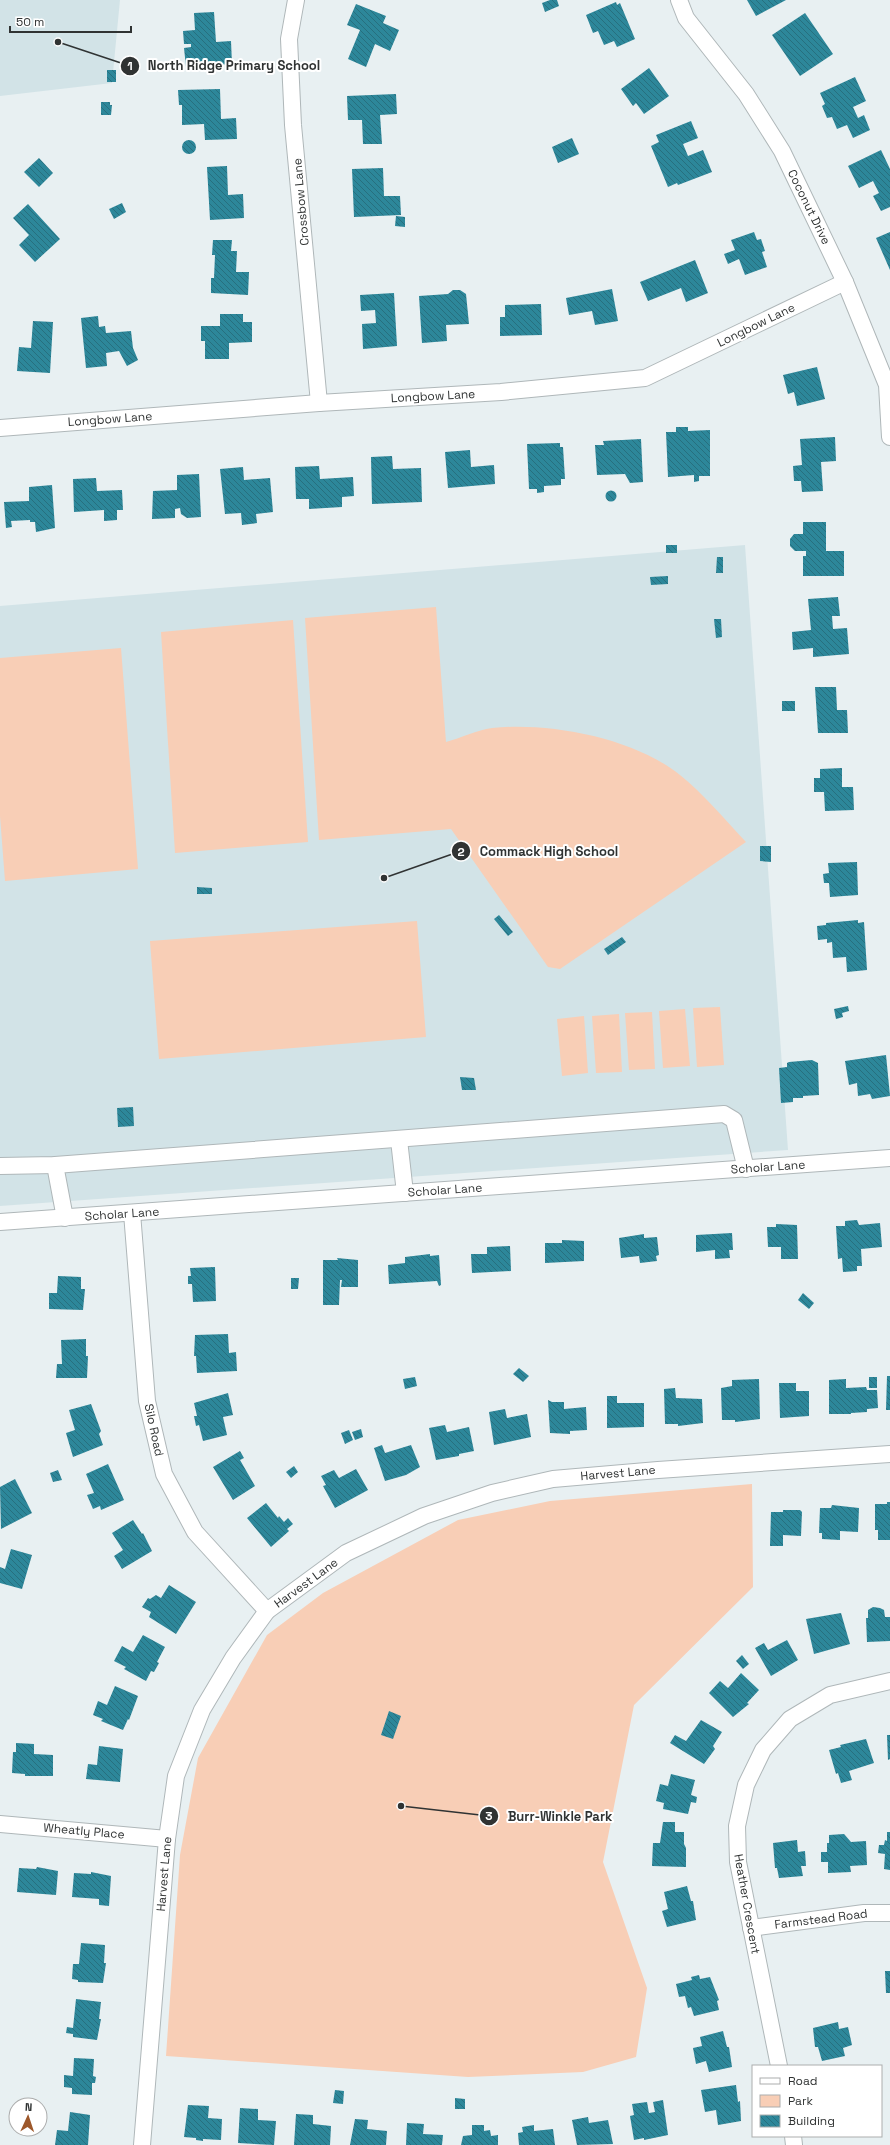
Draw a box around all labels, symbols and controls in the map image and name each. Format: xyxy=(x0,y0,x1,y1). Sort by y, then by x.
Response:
scale bar xyxy=(10,8,131,34)
text: 50 m xyxy=(16,14,44,30)
callout: North Ridge Primary School xyxy=(120,53,328,78)
text: North Ridge Primary School xyxy=(148,57,320,74)
text: 1 xyxy=(127,58,133,74)
street label: Crossbow Lane xyxy=(289,158,313,246)
street label: Coconut Drive xyxy=(784,167,834,247)
street label: Longbow Lane xyxy=(714,299,798,351)
street label: Longbow Lane xyxy=(390,386,476,406)
street label: Longbow Lane xyxy=(67,408,153,430)
callout: Commack High School xyxy=(451,839,626,864)
text: Commack High School xyxy=(480,843,618,860)
text: 2 xyxy=(457,844,465,860)
street label: Scholar Lane xyxy=(730,1156,806,1178)
street label: Scholar Lane xyxy=(407,1179,483,1201)
street label: Scholar Lane xyxy=(84,1203,160,1225)
street label: Silo Road xyxy=(141,1402,167,1458)
street label: Harvest Lane xyxy=(580,1462,656,1484)
street label: Harvest Lane xyxy=(271,1554,341,1612)
callout: Burr-Winkle Park xyxy=(479,1804,620,1829)
text: 3 xyxy=(485,1808,493,1824)
text: Burr-Winkle Park xyxy=(508,1808,613,1825)
street label: Wheatly Place xyxy=(43,1819,125,1843)
street label: Harvest Lane xyxy=(153,1836,175,1912)
street label: Heather Crescent xyxy=(730,1853,764,1955)
street label: Farmstead Road xyxy=(773,1905,869,1933)
legend xyxy=(752,2065,882,2137)
text: Road xyxy=(788,2073,817,2089)
text: Park xyxy=(788,2093,813,2109)
north arrow xyxy=(8,2097,48,2137)
text: N xyxy=(24,2100,33,2114)
text: Building xyxy=(788,2113,835,2129)

